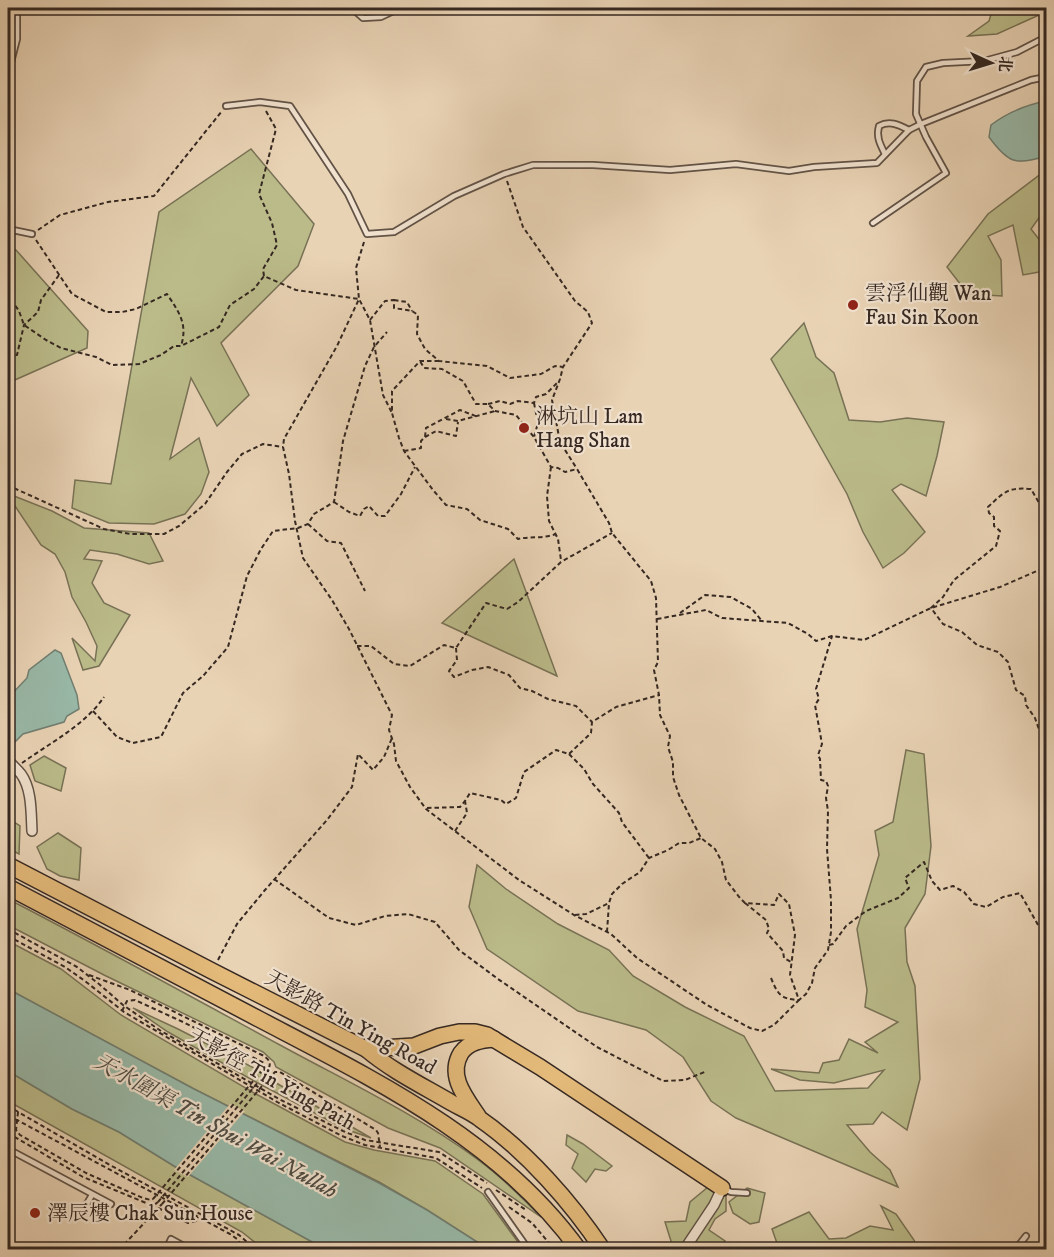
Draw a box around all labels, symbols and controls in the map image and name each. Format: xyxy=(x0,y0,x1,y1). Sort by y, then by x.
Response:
north arrow xyxy=(961,33,1021,93)
text: 北 xyxy=(994,55,1016,73)
place label: 雲浮仙觀 Wan Fau Sin Koon xyxy=(865,281,991,331)
marker: 雲浮仙觀 Wan Fau Sin Koon xyxy=(846,298,860,312)
place label: 淋坑山 Lam Hang Shan xyxy=(536,404,644,454)
marker: 淋坑山 Lam Hang Shan xyxy=(517,421,531,435)
street label: 天影路 Tin Ying Road xyxy=(260,965,441,1081)
street label: 天影徑 Tin Ying Path xyxy=(183,1023,360,1137)
water label: 天水圍渠 Tin Shui Wai Nullah xyxy=(89,1048,342,1205)
place label: 澤辰樓 Chak Sun House xyxy=(47,1201,254,1227)
marker: 澤辰樓 Chak Sun House xyxy=(28,1206,42,1220)

